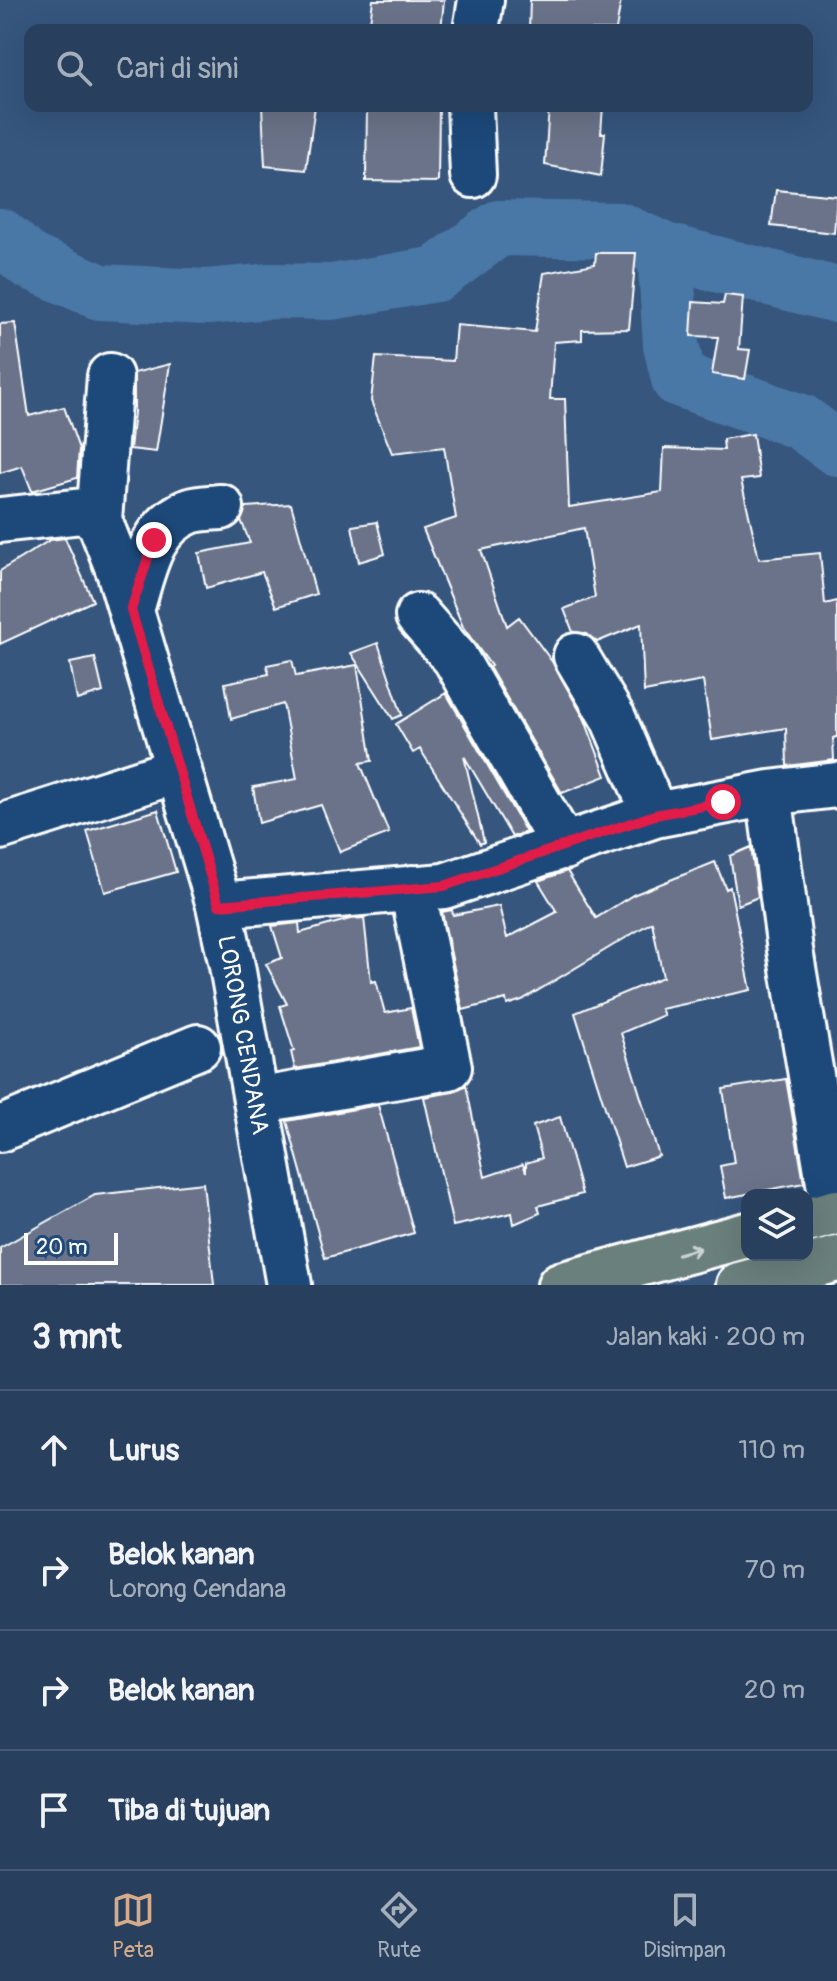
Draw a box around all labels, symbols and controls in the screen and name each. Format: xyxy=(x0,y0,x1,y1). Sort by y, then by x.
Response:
search box xyxy=(24,24,813,112)
icon: search xyxy=(52,46,96,90)
text: Cari di sini xyxy=(116,50,238,87)
route end xyxy=(136,522,172,558)
route start xyxy=(705,784,741,820)
street label: LORONG CENDANA xyxy=(211,933,275,1137)
map controls xyxy=(741,1189,813,1261)
button: layers xyxy=(741,1189,813,1261)
scale bar xyxy=(24,1229,118,1265)
text: 20 m xyxy=(36,1233,88,1261)
one-way arrow xyxy=(676,1242,702,1257)
text: 3 mnt xyxy=(32,1316,121,1359)
text: Jalan kaki · 200 m xyxy=(606,1321,805,1353)
icon: ahead xyxy=(32,1428,76,1472)
text: Lurus xyxy=(108,1432,179,1469)
text: 110 m xyxy=(738,1434,805,1466)
text: Belok kanan xyxy=(108,1536,255,1573)
icon: right xyxy=(32,1548,76,1592)
text: 70 m xyxy=(745,1554,805,1586)
text: Lorong Cendana xyxy=(108,1573,286,1605)
icon: right xyxy=(32,1668,76,1712)
text: Belok kanan xyxy=(108,1672,255,1709)
text: 20 m xyxy=(744,1674,805,1706)
icon: arrive xyxy=(32,1788,76,1832)
text: Tiba di tujuan xyxy=(108,1792,270,1829)
tab: Peta xyxy=(111,1888,155,1964)
tab: Rute xyxy=(377,1888,421,1964)
tab: Disimpan xyxy=(643,1888,726,1964)

